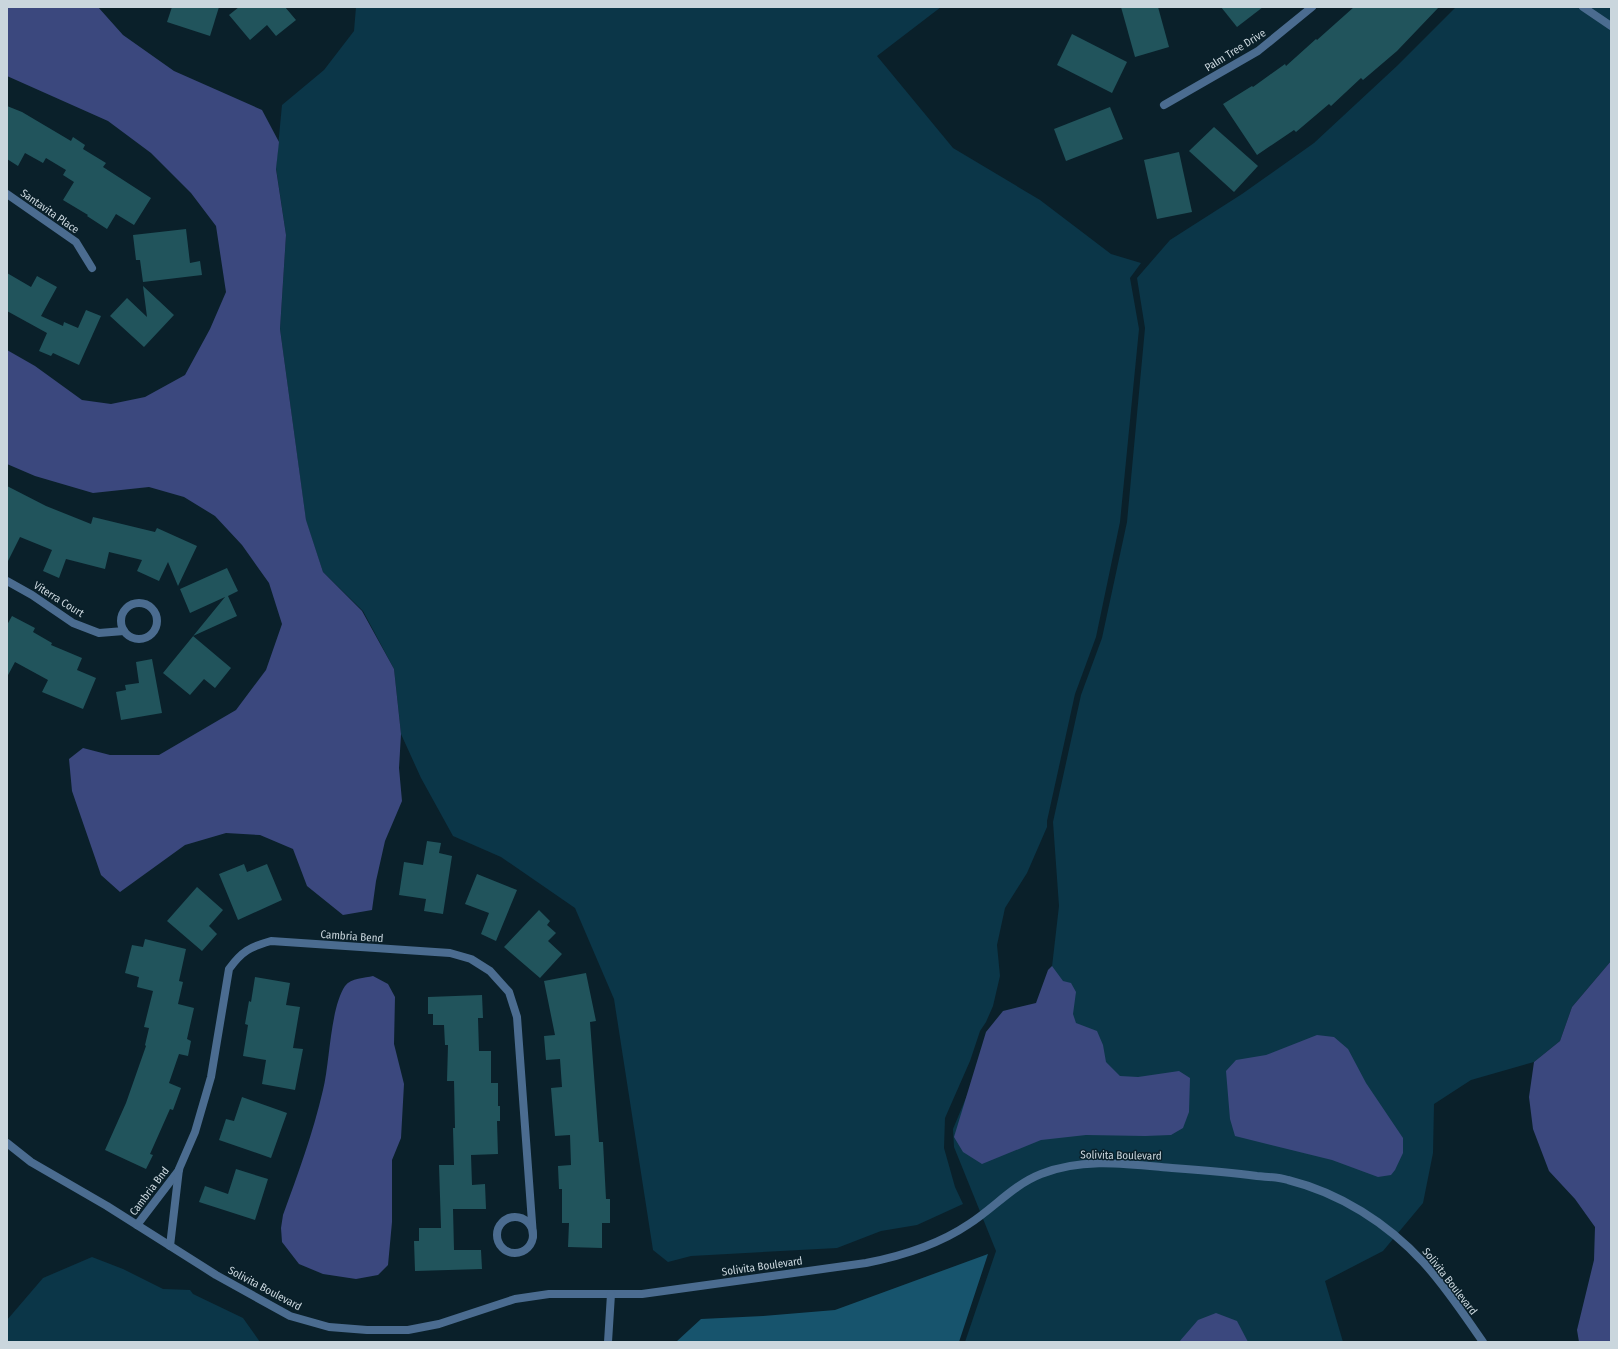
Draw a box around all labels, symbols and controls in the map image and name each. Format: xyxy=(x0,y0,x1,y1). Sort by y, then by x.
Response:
street label: Palm Tree Drive xyxy=(1202,27,1268,74)
street label: Santavita Place xyxy=(18,186,81,236)
street label: Viterra Court xyxy=(31,579,87,620)
street label: Cambria Bend xyxy=(320,928,384,945)
street label: Solivita Boulevard xyxy=(1080,1148,1162,1163)
street label: Cambria Bnd xyxy=(127,1164,172,1218)
street label: Solivita Boulevard xyxy=(1419,1245,1480,1317)
street label: Solivita Boulevard xyxy=(721,1254,803,1279)
street label: Solivita Boulevard xyxy=(226,1264,304,1313)

